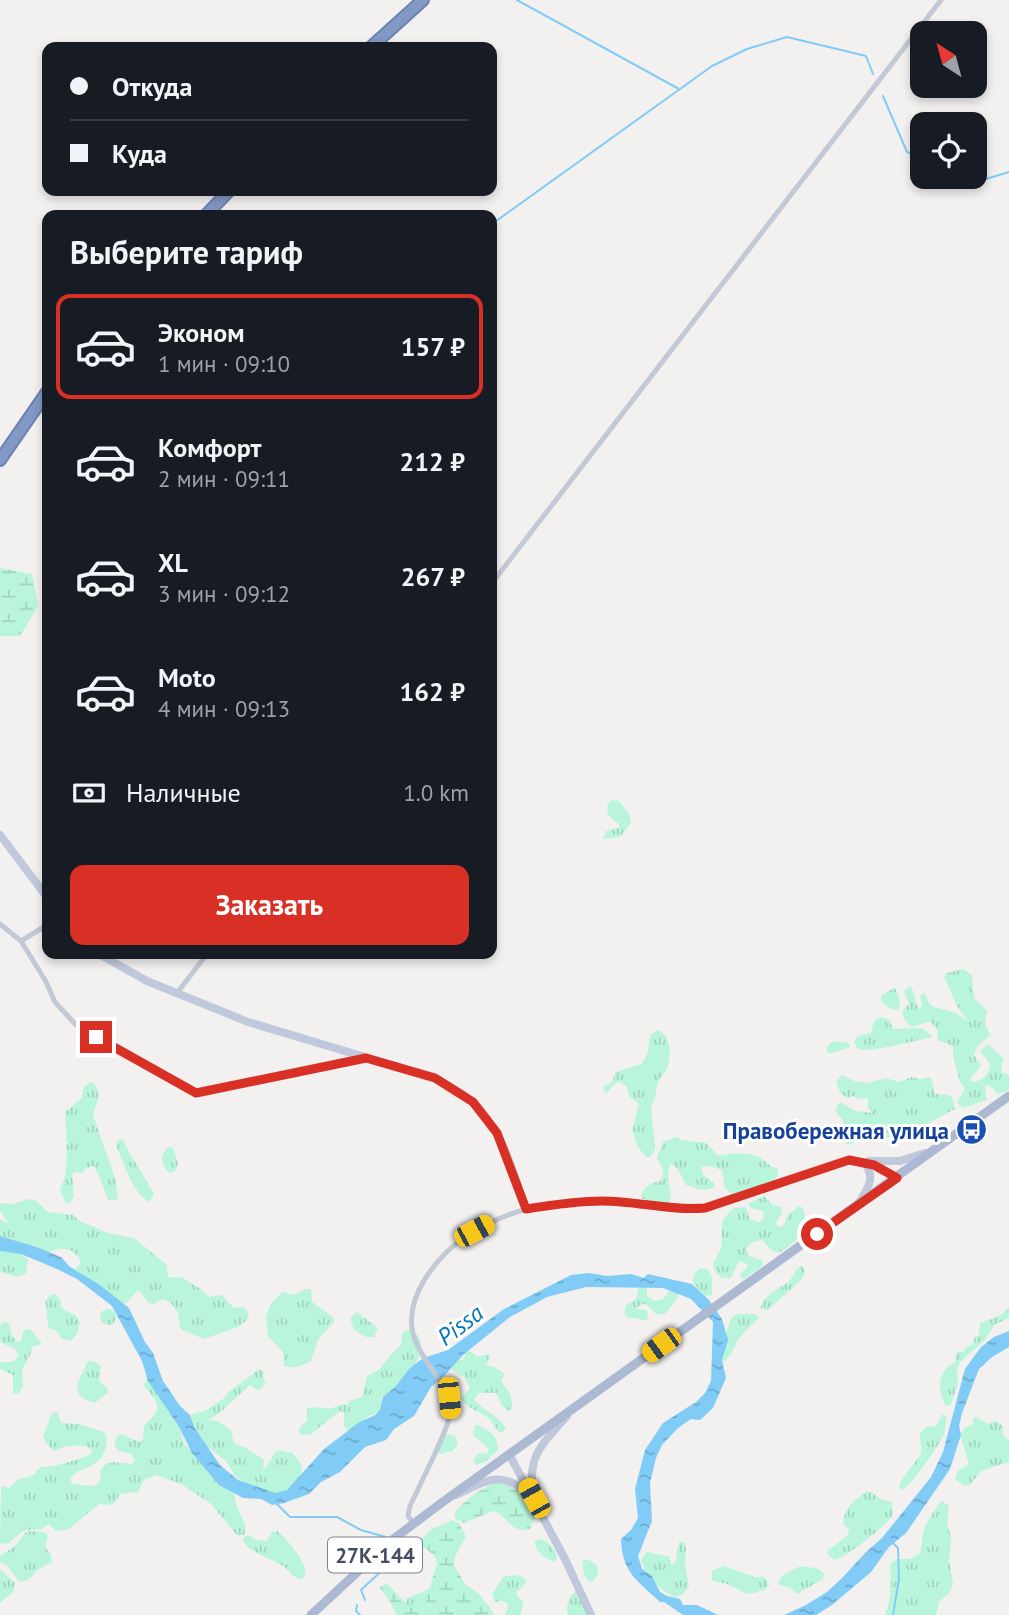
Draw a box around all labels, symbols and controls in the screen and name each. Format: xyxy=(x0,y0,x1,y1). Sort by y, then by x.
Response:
north arrow xyxy=(910,21,987,98)
map controls xyxy=(910,21,987,189)
text: Откуда xyxy=(112,70,192,103)
button: locate xyxy=(910,112,987,189)
text: Куда xyxy=(112,137,167,170)
text: Выберите тариф xyxy=(70,231,303,273)
icon: car xyxy=(74,315,137,378)
text: Эконом xyxy=(158,316,245,349)
text: 157 ₽ xyxy=(401,330,465,363)
text: 1 мин · 09:10 xyxy=(158,349,290,378)
icon: car xyxy=(74,430,137,493)
text: Комфорт xyxy=(158,431,261,464)
text: 212 ₽ xyxy=(399,445,465,478)
text: 2 мин · 09:11 xyxy=(158,464,290,493)
icon: car xyxy=(74,545,137,608)
text: XL xyxy=(158,546,188,579)
text: 267 ₽ xyxy=(401,560,465,593)
text: 3 мин · 09:12 xyxy=(158,579,290,608)
icon: car xyxy=(74,660,137,723)
text: Moto xyxy=(158,661,216,694)
text: 162 ₽ xyxy=(399,675,465,708)
text: 4 мин · 09:13 xyxy=(158,694,290,723)
icon: cash xyxy=(70,774,108,812)
text: Наличные xyxy=(126,776,241,809)
text: 1.0 km xyxy=(403,778,469,807)
button: Заказать xyxy=(70,865,469,945)
route end xyxy=(80,1021,112,1053)
bus stop icon: Правобережная улица xyxy=(955,1113,989,1147)
place label: Правобережная улица xyxy=(723,1116,949,1145)
car xyxy=(451,1212,498,1250)
route start xyxy=(801,1218,833,1250)
water label: Pissa xyxy=(431,1297,489,1352)
car xyxy=(638,1324,685,1366)
car xyxy=(437,1376,462,1420)
car xyxy=(515,1475,554,1521)
road number: 27К-144 xyxy=(328,1538,422,1572)

